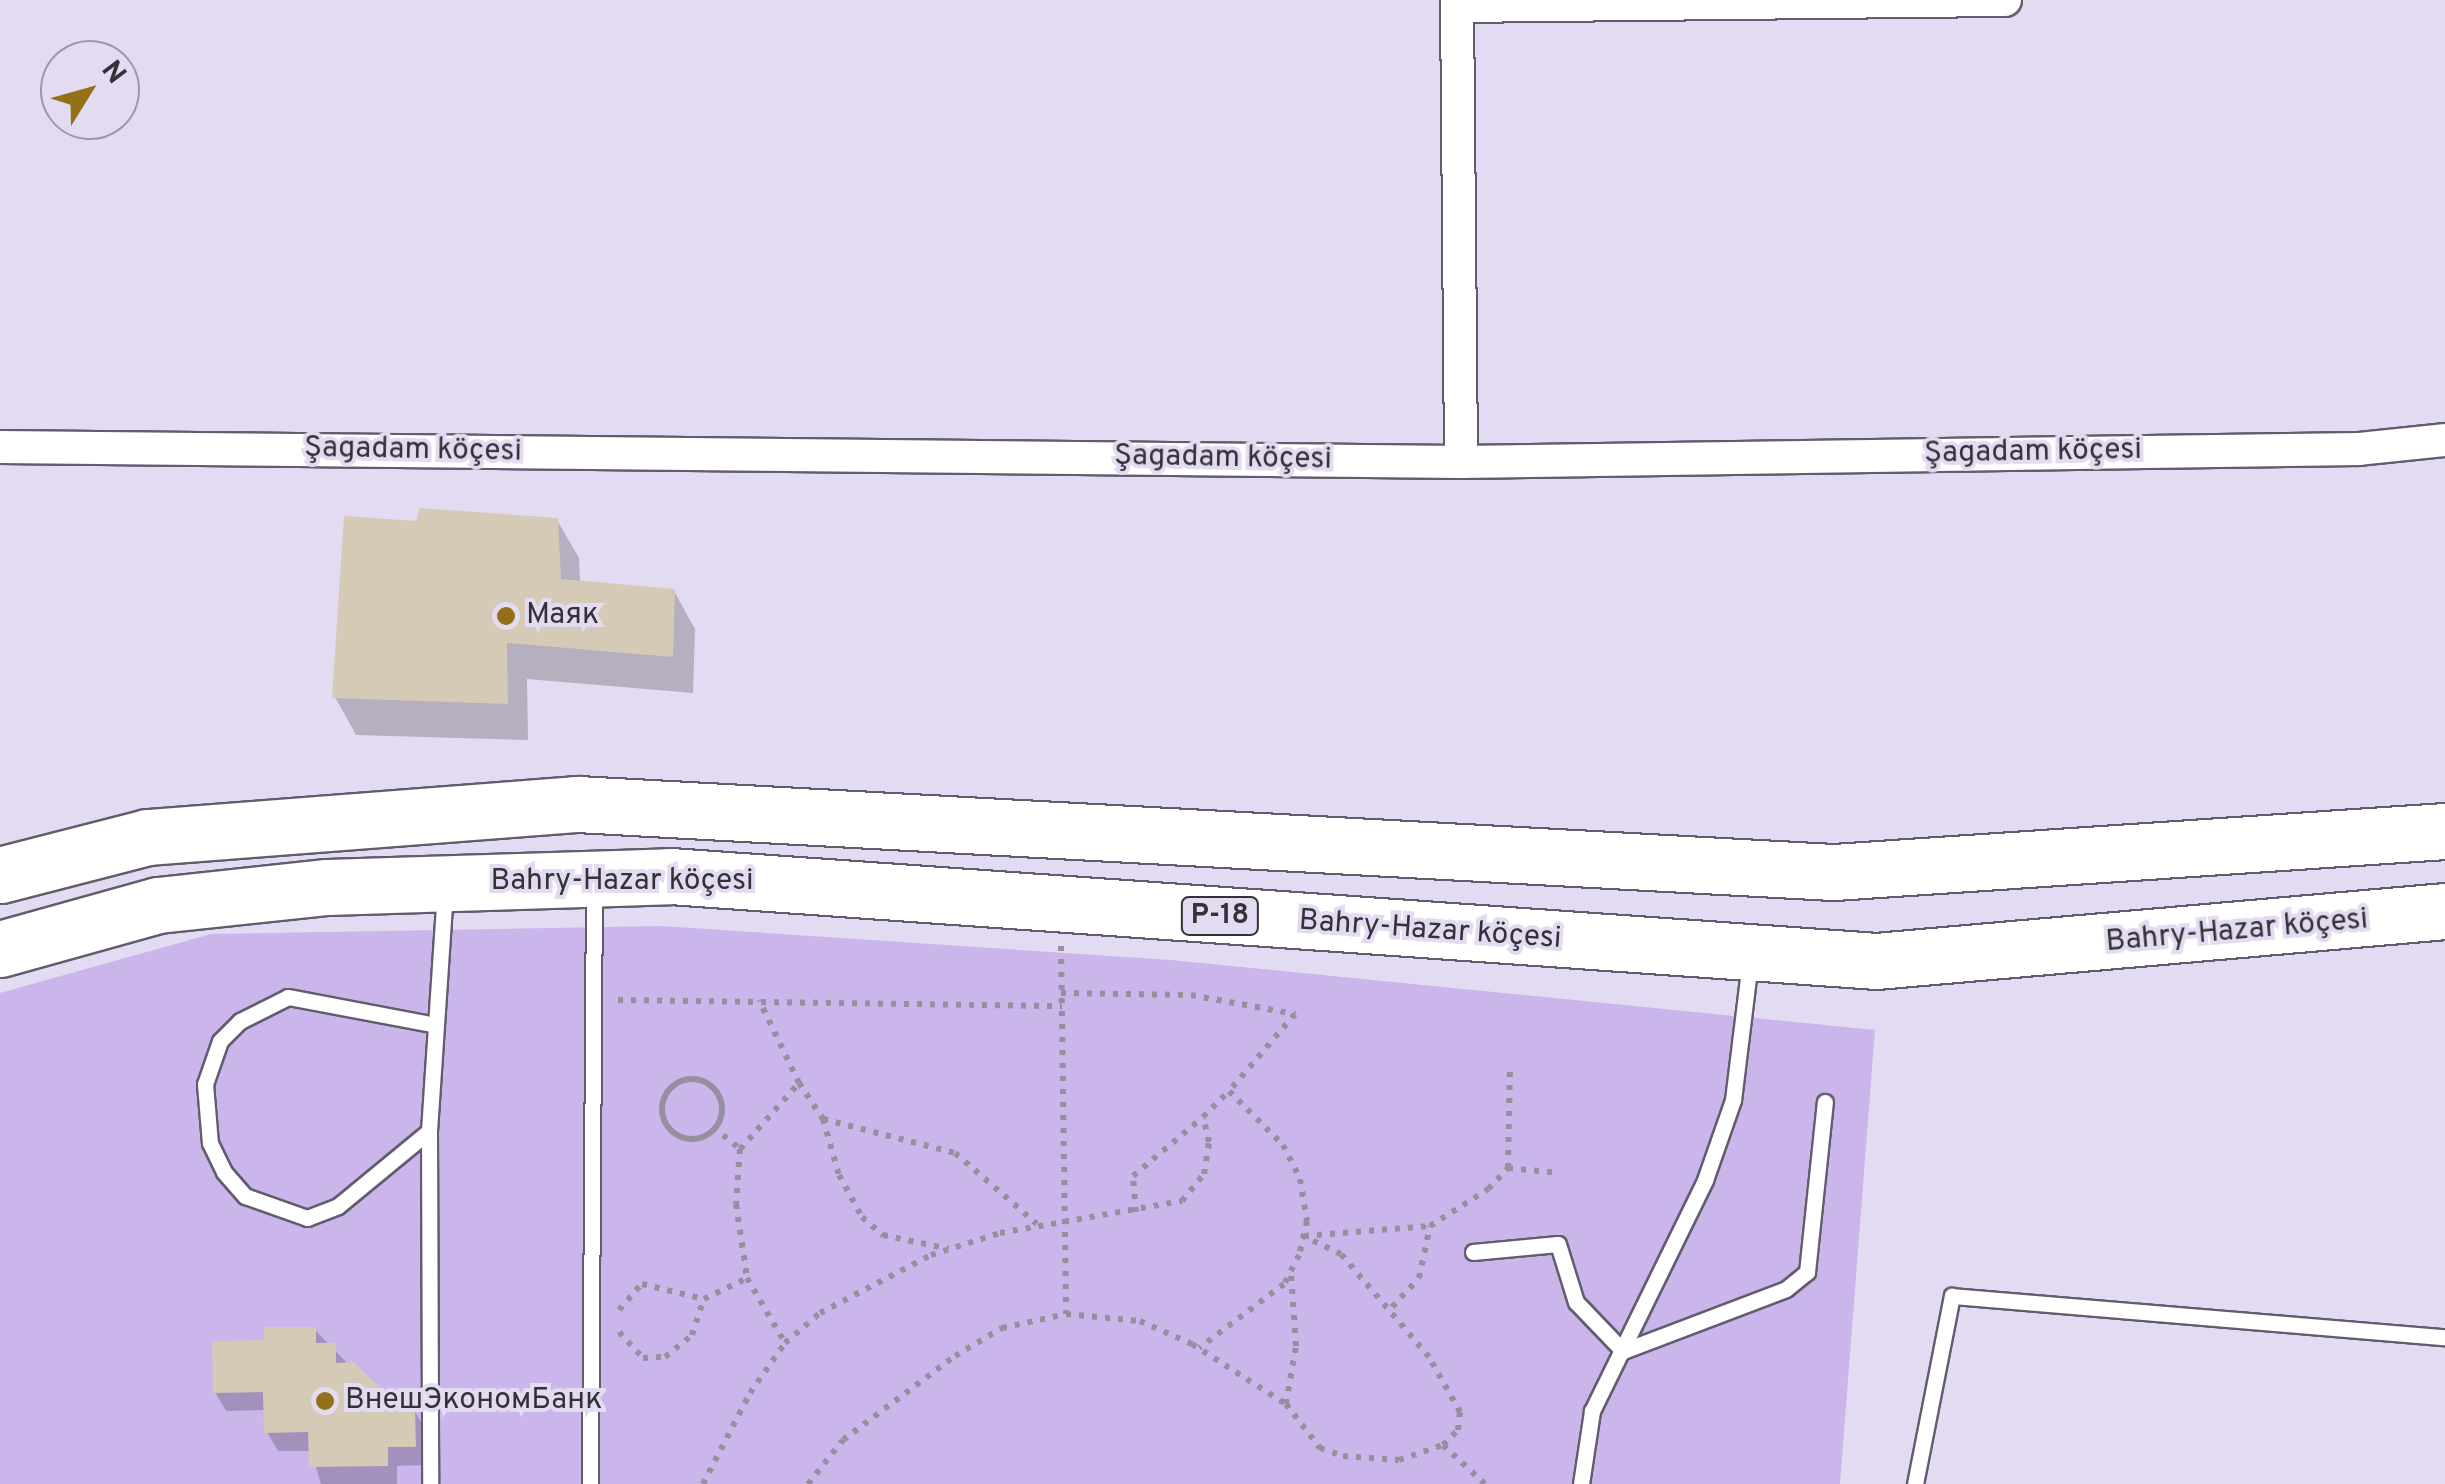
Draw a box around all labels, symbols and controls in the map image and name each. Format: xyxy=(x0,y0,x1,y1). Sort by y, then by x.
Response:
north arrow xyxy=(40,40,140,140)
text: N xyxy=(92,54,133,92)
street label: Şagadam köçesi xyxy=(304,431,522,471)
street label: Şagadam köçesi xyxy=(1924,433,2142,473)
street label: Şagadam köçesi xyxy=(1114,439,1332,479)
place label: Маяк xyxy=(526,598,599,634)
marker: Маяк xyxy=(495,605,517,627)
street label: Bahry-Hazar köçesi xyxy=(490,864,754,900)
road number: P-18 xyxy=(1180,893,1260,939)
street label: Bahry-Hazar köçesi xyxy=(2104,903,2370,961)
street label: Bahry-Hazar köçesi xyxy=(1297,904,1563,958)
place label: ВнешЭкономБанк xyxy=(345,1383,602,1419)
marker: ВнешЭкономБанк xyxy=(314,1390,336,1412)

